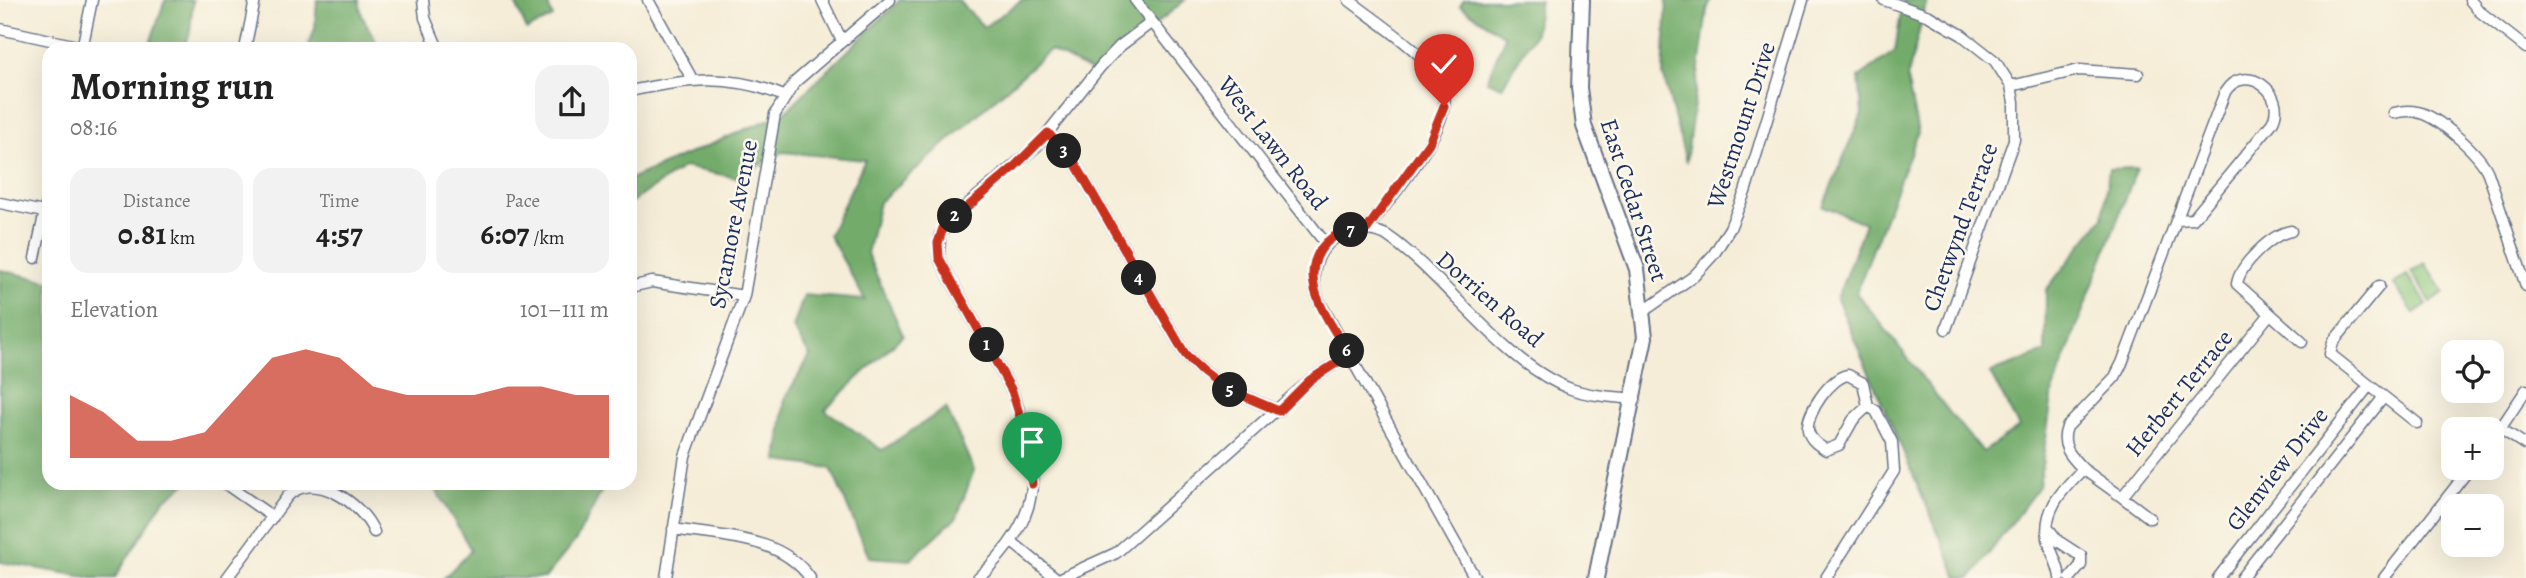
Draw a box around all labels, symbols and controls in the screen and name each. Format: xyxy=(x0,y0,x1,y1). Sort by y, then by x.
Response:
pin xyxy=(1414,34,1474,106)
street label: Westmount Drive xyxy=(1699,38,1783,213)
icon: check xyxy=(1425,45,1463,83)
text: Morning run xyxy=(70,60,274,112)
button: share xyxy=(535,65,609,139)
street label: West Lawn Road xyxy=(1210,69,1335,217)
text: 08:16 xyxy=(70,112,117,143)
street label: East Cedar Street xyxy=(1593,114,1675,286)
pin: 3 xyxy=(1046,134,1082,168)
street label: Sycamore Avenue xyxy=(701,137,765,311)
text: 3 xyxy=(1059,137,1068,163)
street label: Chetwynd Terrace xyxy=(1915,138,2005,316)
text: Distance xyxy=(122,188,191,214)
text: Time xyxy=(320,188,359,214)
text: Pace xyxy=(505,188,540,214)
pin: 2 xyxy=(937,198,972,234)
text: 2 xyxy=(950,202,959,228)
pin: 7 xyxy=(1334,212,1368,247)
text: 0.81 xyxy=(118,214,166,254)
text: 4:57 xyxy=(316,214,363,254)
text: 6:07 xyxy=(480,214,529,254)
text: 7 xyxy=(1346,216,1355,242)
text: km xyxy=(166,225,195,251)
text: /km xyxy=(529,225,565,251)
street label: Dorrien Road xyxy=(1429,243,1551,355)
pin: 4 xyxy=(1122,260,1156,296)
text: 4 xyxy=(1134,264,1143,290)
text: Elevation xyxy=(70,294,158,325)
text: 101–111 m xyxy=(520,294,609,325)
street label: Herbert Terrace xyxy=(2118,323,2240,463)
pin: 1 xyxy=(970,328,1004,362)
text: 1 xyxy=(983,331,990,357)
pin: 6 xyxy=(1330,334,1364,368)
text: 6 xyxy=(1342,337,1351,363)
map controls xyxy=(2441,340,2504,557)
button: locate xyxy=(2441,340,2504,403)
pin: 5 xyxy=(1212,372,1248,408)
text: 5 xyxy=(1225,376,1234,402)
street label: Glenview Drive xyxy=(2219,401,2335,537)
pin xyxy=(1002,412,1062,484)
button: + xyxy=(2441,417,2504,480)
icon: arrive xyxy=(1013,423,1051,461)
button: − xyxy=(2441,494,2504,557)

